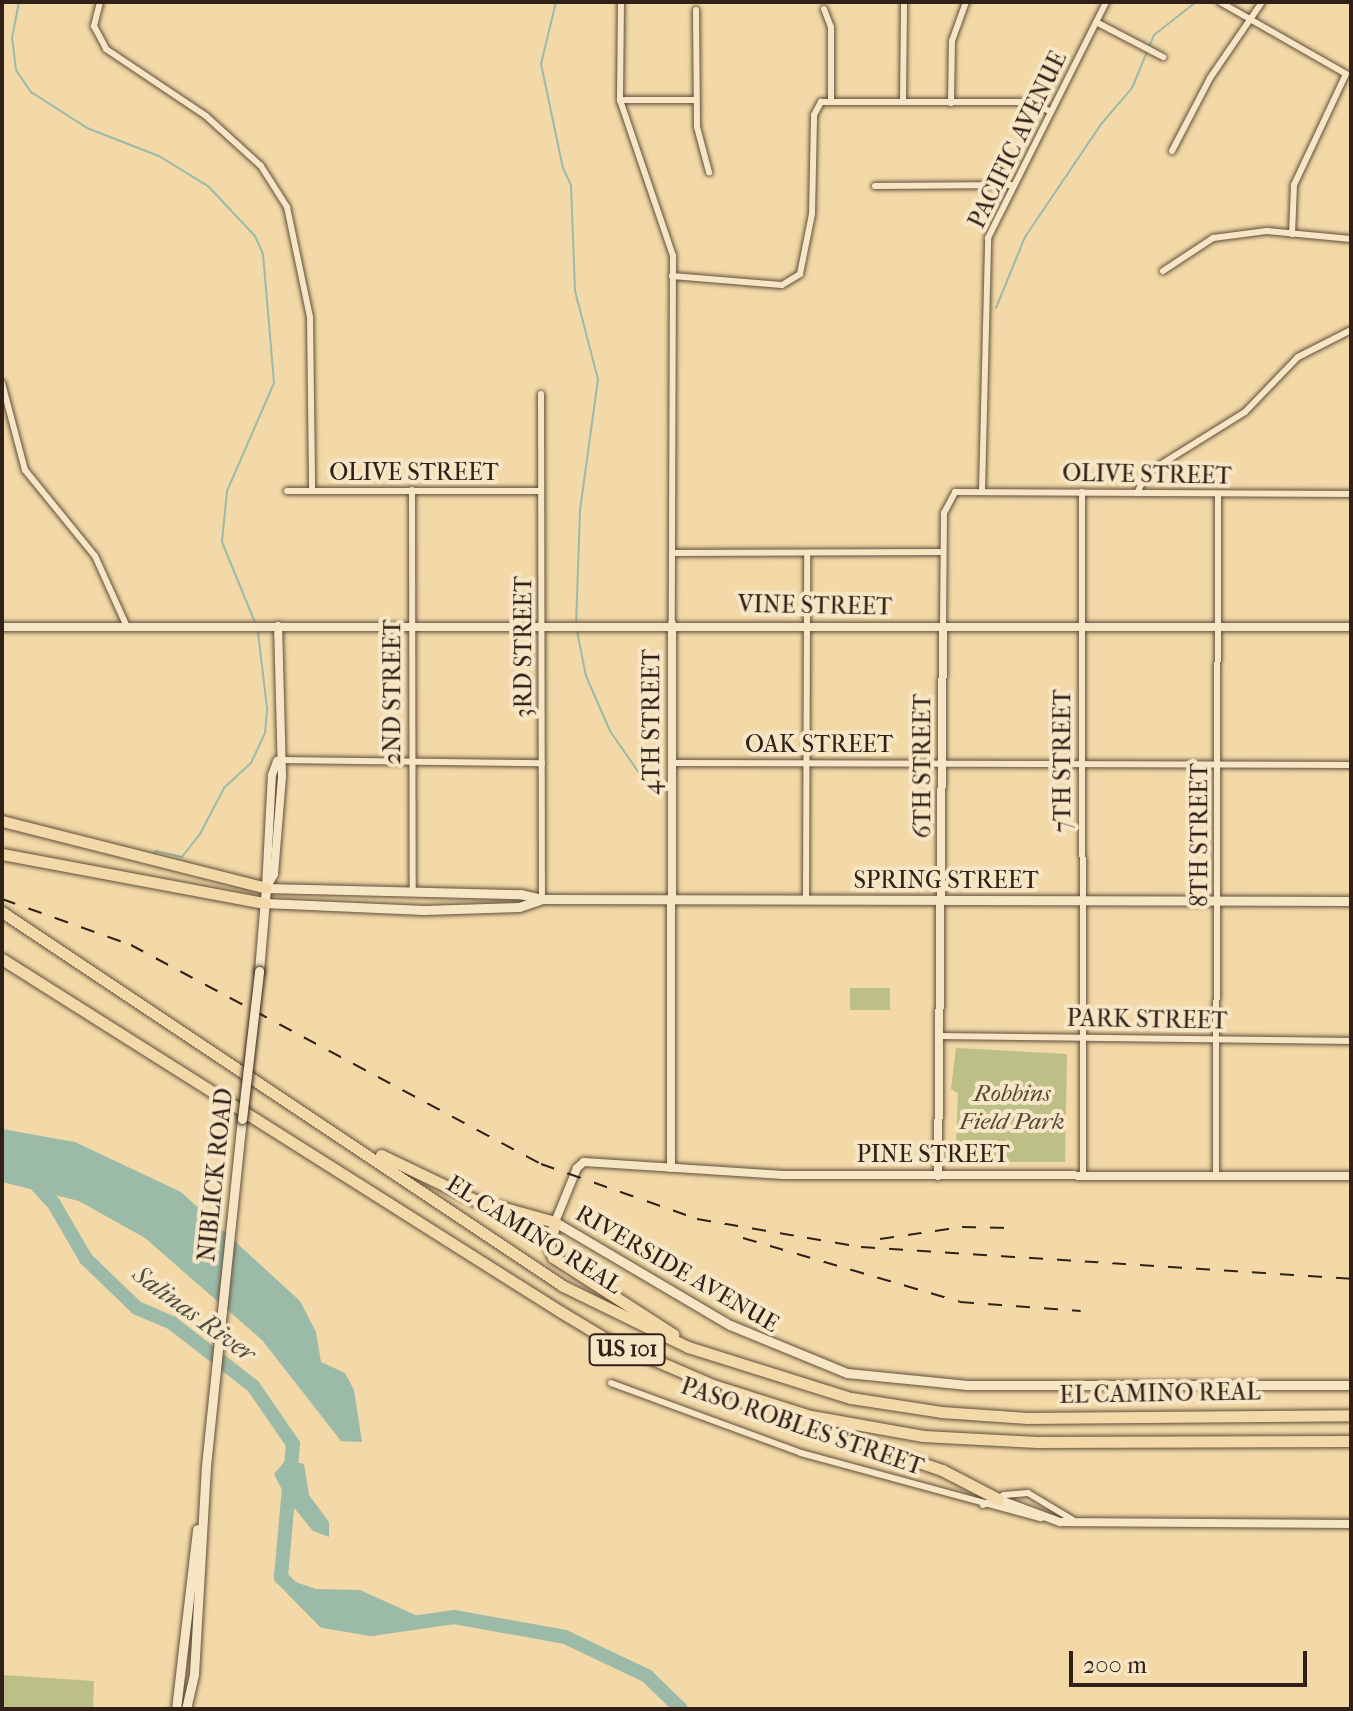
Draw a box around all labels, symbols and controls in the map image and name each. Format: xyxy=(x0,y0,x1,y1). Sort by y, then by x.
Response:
street label: PACIFIC AVENUE xyxy=(963,47,1073,233)
street label: OLIVE STREET xyxy=(329,459,499,487)
street label: OLIVE STREET xyxy=(1062,459,1232,491)
street label: 3RD STREET xyxy=(510,576,538,718)
street label: VINE STREET xyxy=(738,590,892,622)
street label: 2ND STREET xyxy=(379,619,407,765)
street label: 4TH STREET xyxy=(638,649,666,795)
street label: 7TH STREET xyxy=(1049,689,1077,833)
street label: 6TH STREET xyxy=(909,694,937,838)
street label: OAK STREET xyxy=(745,731,893,759)
street label: 8TH STREET xyxy=(1186,763,1214,907)
street label: SPRING STREET xyxy=(853,867,1039,895)
street label: PARK STREET xyxy=(1066,1004,1228,1036)
park label: Robbins Field Park xyxy=(959,1080,1065,1136)
street label: NIBLICK ROAD xyxy=(193,1087,239,1263)
street label: PINE STREET xyxy=(856,1141,1010,1169)
street label: EL CAMINO REAL xyxy=(441,1169,627,1301)
street label: RIVERSIDE AVENUE xyxy=(570,1199,784,1339)
water label: Salinas River xyxy=(126,1259,262,1369)
road number: US 101 xyxy=(587,1332,667,1368)
street label: PASO ROBLES STREET xyxy=(677,1372,927,1482)
street label: EL CAMINO REAL xyxy=(1059,1378,1261,1410)
scale bar xyxy=(1073,1635,1311,1685)
text: 200 m xyxy=(1083,1651,1147,1679)

